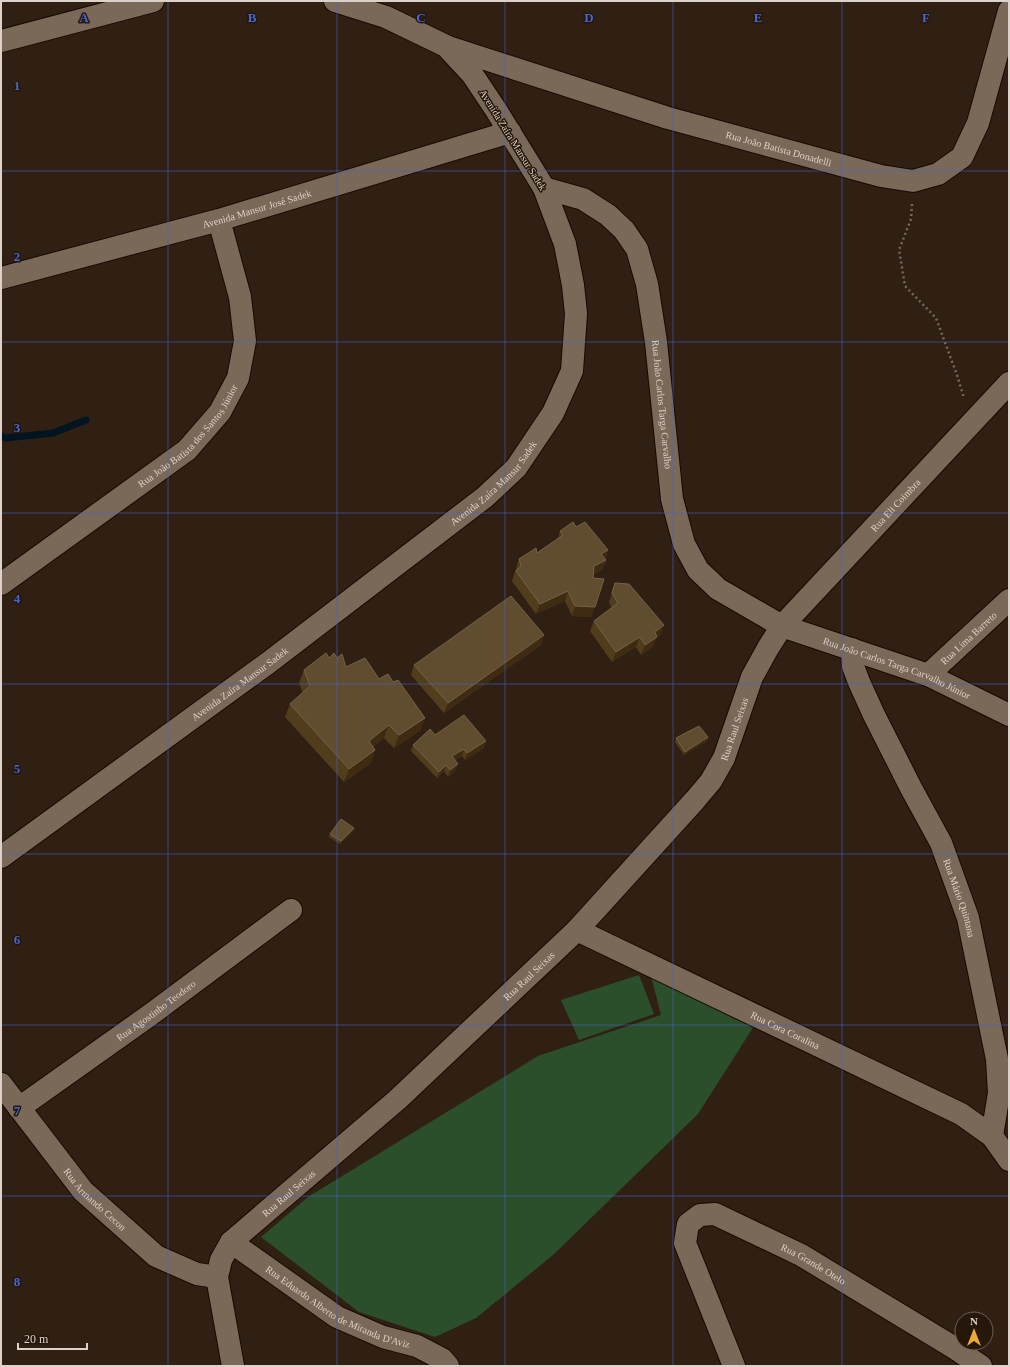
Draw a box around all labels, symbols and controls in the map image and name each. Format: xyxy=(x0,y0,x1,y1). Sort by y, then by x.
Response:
text: A xyxy=(79,10,89,25)
text: B xyxy=(248,10,257,25)
text: C xyxy=(416,10,426,25)
text: D xyxy=(584,10,594,25)
text: E xyxy=(754,10,762,25)
text: F xyxy=(922,10,930,25)
text: 1 xyxy=(14,78,20,93)
street label: Avenida Zaíra Mansur Sadek xyxy=(477,88,549,192)
street label: Rua João Batista Donadelli xyxy=(725,129,833,168)
street label: Avenida Mansur José Sadek xyxy=(201,187,312,230)
text: 2 xyxy=(14,249,20,264)
street label: Rua João Carlos Targa Carvalho xyxy=(650,339,674,469)
street label: Rua João Batista dos Santos Júnior xyxy=(136,382,240,489)
text: 3 xyxy=(14,420,21,435)
street label: Avenida Zaíra Mansur Sadek xyxy=(448,439,538,527)
street label: Rua Eli Coimbra xyxy=(868,476,923,533)
text: 4 xyxy=(14,591,21,606)
street label: Rua Lima Barreto xyxy=(938,609,999,666)
street label: Rua João Carlos Targa Carvalho Júnior xyxy=(822,635,973,701)
street label: Avenida Zaíra Mansur Sadek xyxy=(189,644,290,722)
street label: Rua Raul Seixas xyxy=(718,696,750,762)
text: 5 xyxy=(14,761,21,776)
street label: Rua Mário Quintana xyxy=(942,857,977,939)
text: 6 xyxy=(14,932,21,947)
street label: Rua Raul Seixas xyxy=(501,949,557,1002)
street label: Rua Agostinho Teodoro xyxy=(114,978,197,1043)
street label: Rua Cora Coralina xyxy=(749,1009,822,1051)
text: 7 xyxy=(14,1103,21,1118)
street label: Rua Armando Cecon xyxy=(62,1166,129,1232)
street label: Rua Raul Seixas xyxy=(260,1167,317,1219)
street label: Rua Grande Otelo xyxy=(779,1241,848,1286)
street label: Rua Eduardo Alberto de Miranda D'Aviz xyxy=(264,1263,412,1350)
text: 8 xyxy=(14,1274,21,1289)
north arrow xyxy=(954,1311,994,1351)
text: N xyxy=(970,1315,978,1327)
scale bar xyxy=(18,1325,87,1351)
text: 20 m xyxy=(24,1332,49,1346)

